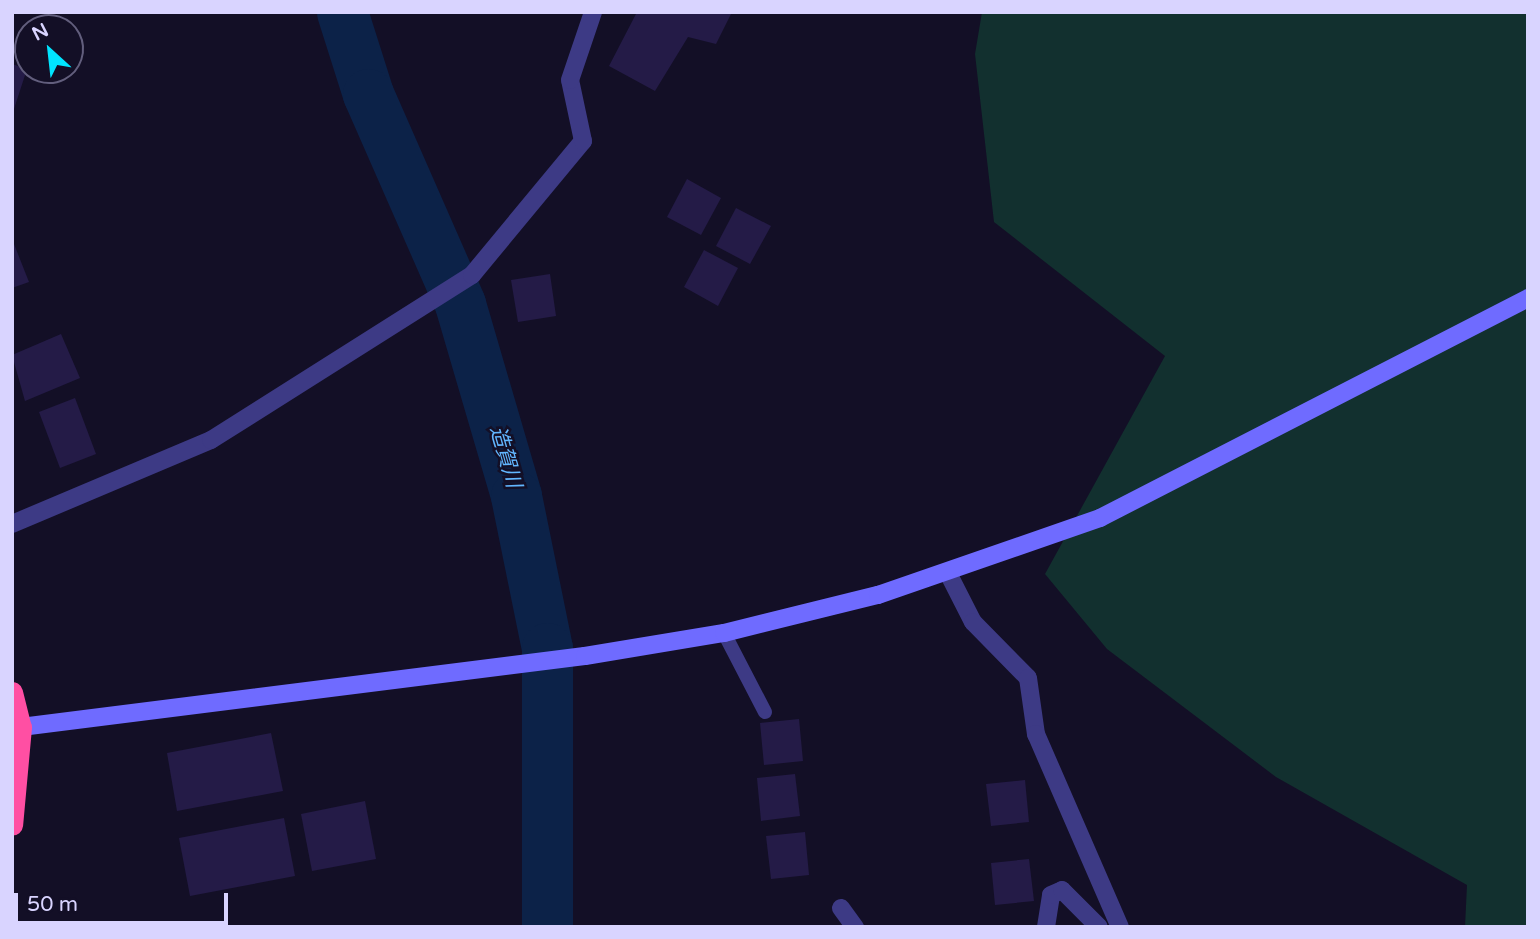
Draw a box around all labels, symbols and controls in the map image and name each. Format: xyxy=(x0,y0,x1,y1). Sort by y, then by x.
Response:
north arrow xyxy=(14,14,84,84)
text: N xyxy=(29,19,52,45)
water label: 造賀川 xyxy=(484,423,526,491)
scale bar xyxy=(18,880,231,924)
text: 50 m xyxy=(27,892,78,917)

